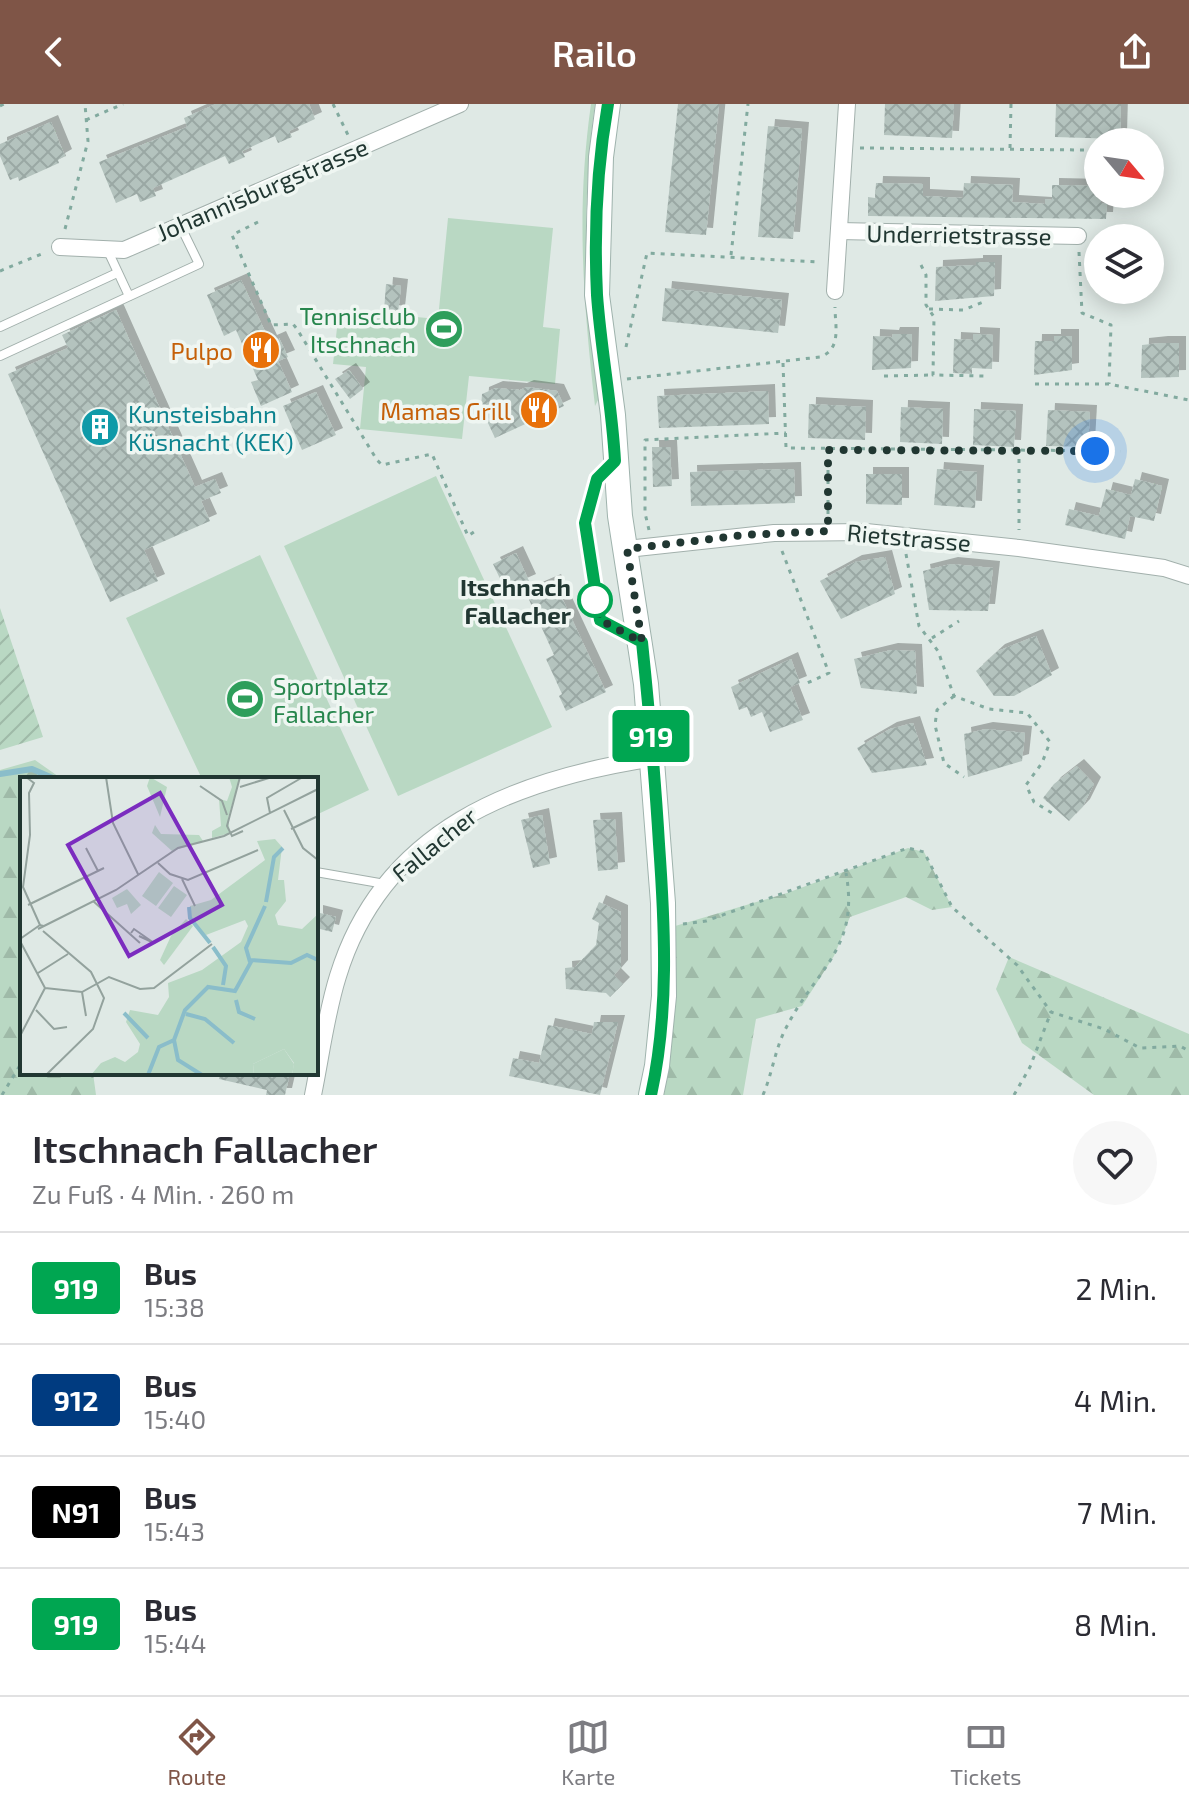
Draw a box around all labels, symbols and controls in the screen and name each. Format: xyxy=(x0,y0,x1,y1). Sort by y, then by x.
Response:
icon: back xyxy=(32,30,76,74)
icon: share xyxy=(1113,30,1157,74)
text: Railo xyxy=(552,31,637,74)
north arrow xyxy=(1084,128,1164,208)
map controls xyxy=(1084,128,1164,304)
street label: Johannisburgstrasse xyxy=(152,131,372,247)
street label: Underrietstrasse xyxy=(866,218,1052,250)
button: layers xyxy=(1084,224,1164,304)
place label: Tennisclub Itschnach xyxy=(300,301,416,358)
sports icon: Tennisclub Itschnach xyxy=(423,308,465,350)
restaurant icon: Pulpo xyxy=(240,329,282,371)
place label: Pulpo xyxy=(170,336,233,365)
restaurant icon: Mamas Grill xyxy=(518,389,560,431)
place label: Mamas Grill xyxy=(380,396,511,425)
place label: Kunsteisbahn Küsnacht (KEK) xyxy=(128,399,294,456)
building icon: Kunsteisbahn Küsnacht (KEK) xyxy=(79,406,121,448)
your location xyxy=(1075,431,1115,471)
street label: Rietstrasse xyxy=(846,517,972,557)
place label: Itschnach Fallacher xyxy=(460,572,572,629)
marker: Itschnach Fallacher xyxy=(578,583,612,617)
place label: Sportplatz Fallacher xyxy=(273,671,388,728)
sports icon: Sportplatz Fallacher xyxy=(224,678,266,720)
line badge: 919 xyxy=(605,710,697,762)
text: 919 xyxy=(628,719,674,753)
inset map xyxy=(20,777,318,1075)
street label: Fallacher xyxy=(386,801,483,887)
button: heart xyxy=(1073,1121,1157,1205)
text: Itschnach Fallacher xyxy=(32,1125,378,1171)
text: Zu Fuß · 4 Min. · 260 m xyxy=(32,1178,294,1209)
text: Bus xyxy=(144,1255,197,1291)
text: 2 Min. xyxy=(1075,1270,1157,1306)
text: 919 xyxy=(53,1271,99,1305)
text: 15:38 xyxy=(144,1291,205,1322)
text: Bus xyxy=(144,1367,197,1403)
text: 4 Min. xyxy=(1074,1382,1157,1418)
text: 912 xyxy=(54,1383,98,1417)
text: 15:40 xyxy=(144,1403,206,1434)
text: Bus xyxy=(144,1479,197,1515)
text: 7 Min. xyxy=(1077,1494,1157,1530)
text: N91 xyxy=(52,1495,100,1529)
text: 15:43 xyxy=(144,1515,205,1546)
text: Bus xyxy=(144,1591,197,1627)
text: 8 Min. xyxy=(1074,1606,1157,1642)
text: 919 xyxy=(53,1607,99,1641)
text: 15:44 xyxy=(144,1627,206,1658)
tab: Route xyxy=(167,1715,226,1789)
tab: Karte xyxy=(561,1715,615,1789)
tab: Tickets xyxy=(950,1715,1022,1789)

